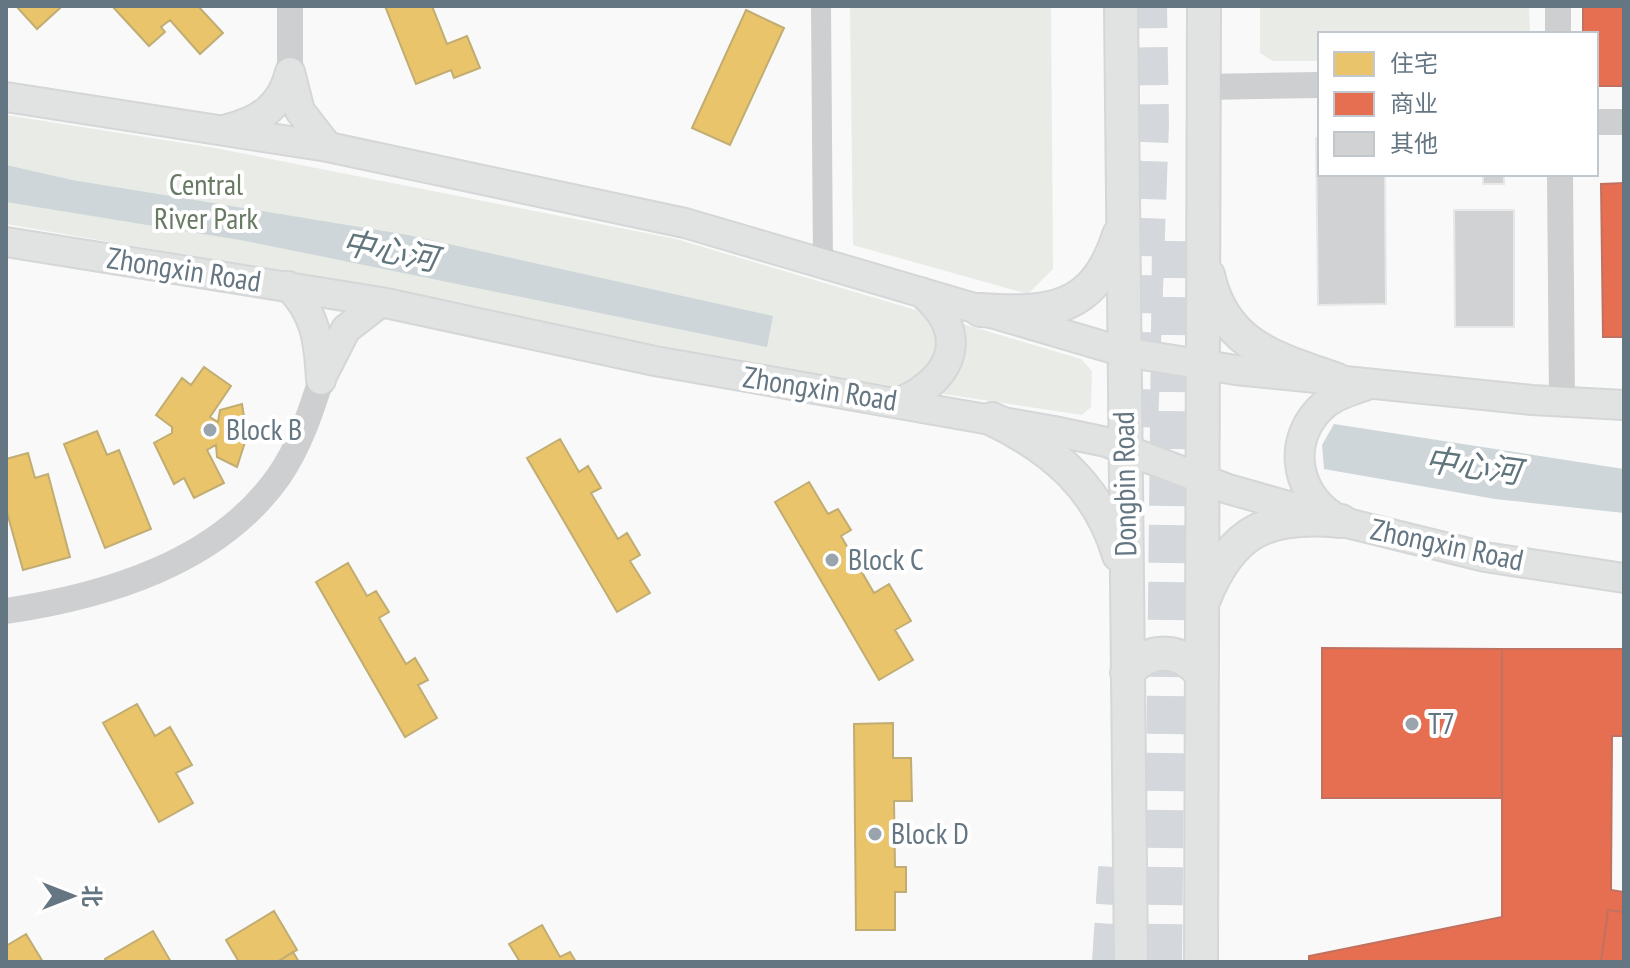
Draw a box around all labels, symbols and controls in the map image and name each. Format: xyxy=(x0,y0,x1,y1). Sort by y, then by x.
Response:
legend xyxy=(1318,32,1598,176)
text: 住宅 xyxy=(1390,48,1438,79)
text: 商业 xyxy=(1390,88,1438,119)
text: 其他 xyxy=(1390,128,1438,159)
park label: Central River Park xyxy=(154,164,258,237)
water label: 中心河 xyxy=(339,220,447,281)
street label: Zhongxin Road xyxy=(105,237,264,300)
street label: Zhongxin Road xyxy=(741,356,900,419)
place label: Block B xyxy=(226,409,302,448)
street label: Dongbin Road xyxy=(1103,411,1144,557)
marker: Block B xyxy=(201,421,219,439)
water label: 中心河 xyxy=(1423,438,1530,493)
street label: Zhongxin Road xyxy=(1367,508,1527,579)
place label: Block C xyxy=(848,539,924,578)
marker: Block C xyxy=(823,551,841,569)
place label: T7 xyxy=(1428,703,1455,742)
marker: T7 xyxy=(1403,715,1421,733)
place label: Block D xyxy=(891,813,969,852)
marker: Block D xyxy=(866,825,884,843)
north arrow xyxy=(32,856,112,936)
text: 北 xyxy=(78,885,106,907)

